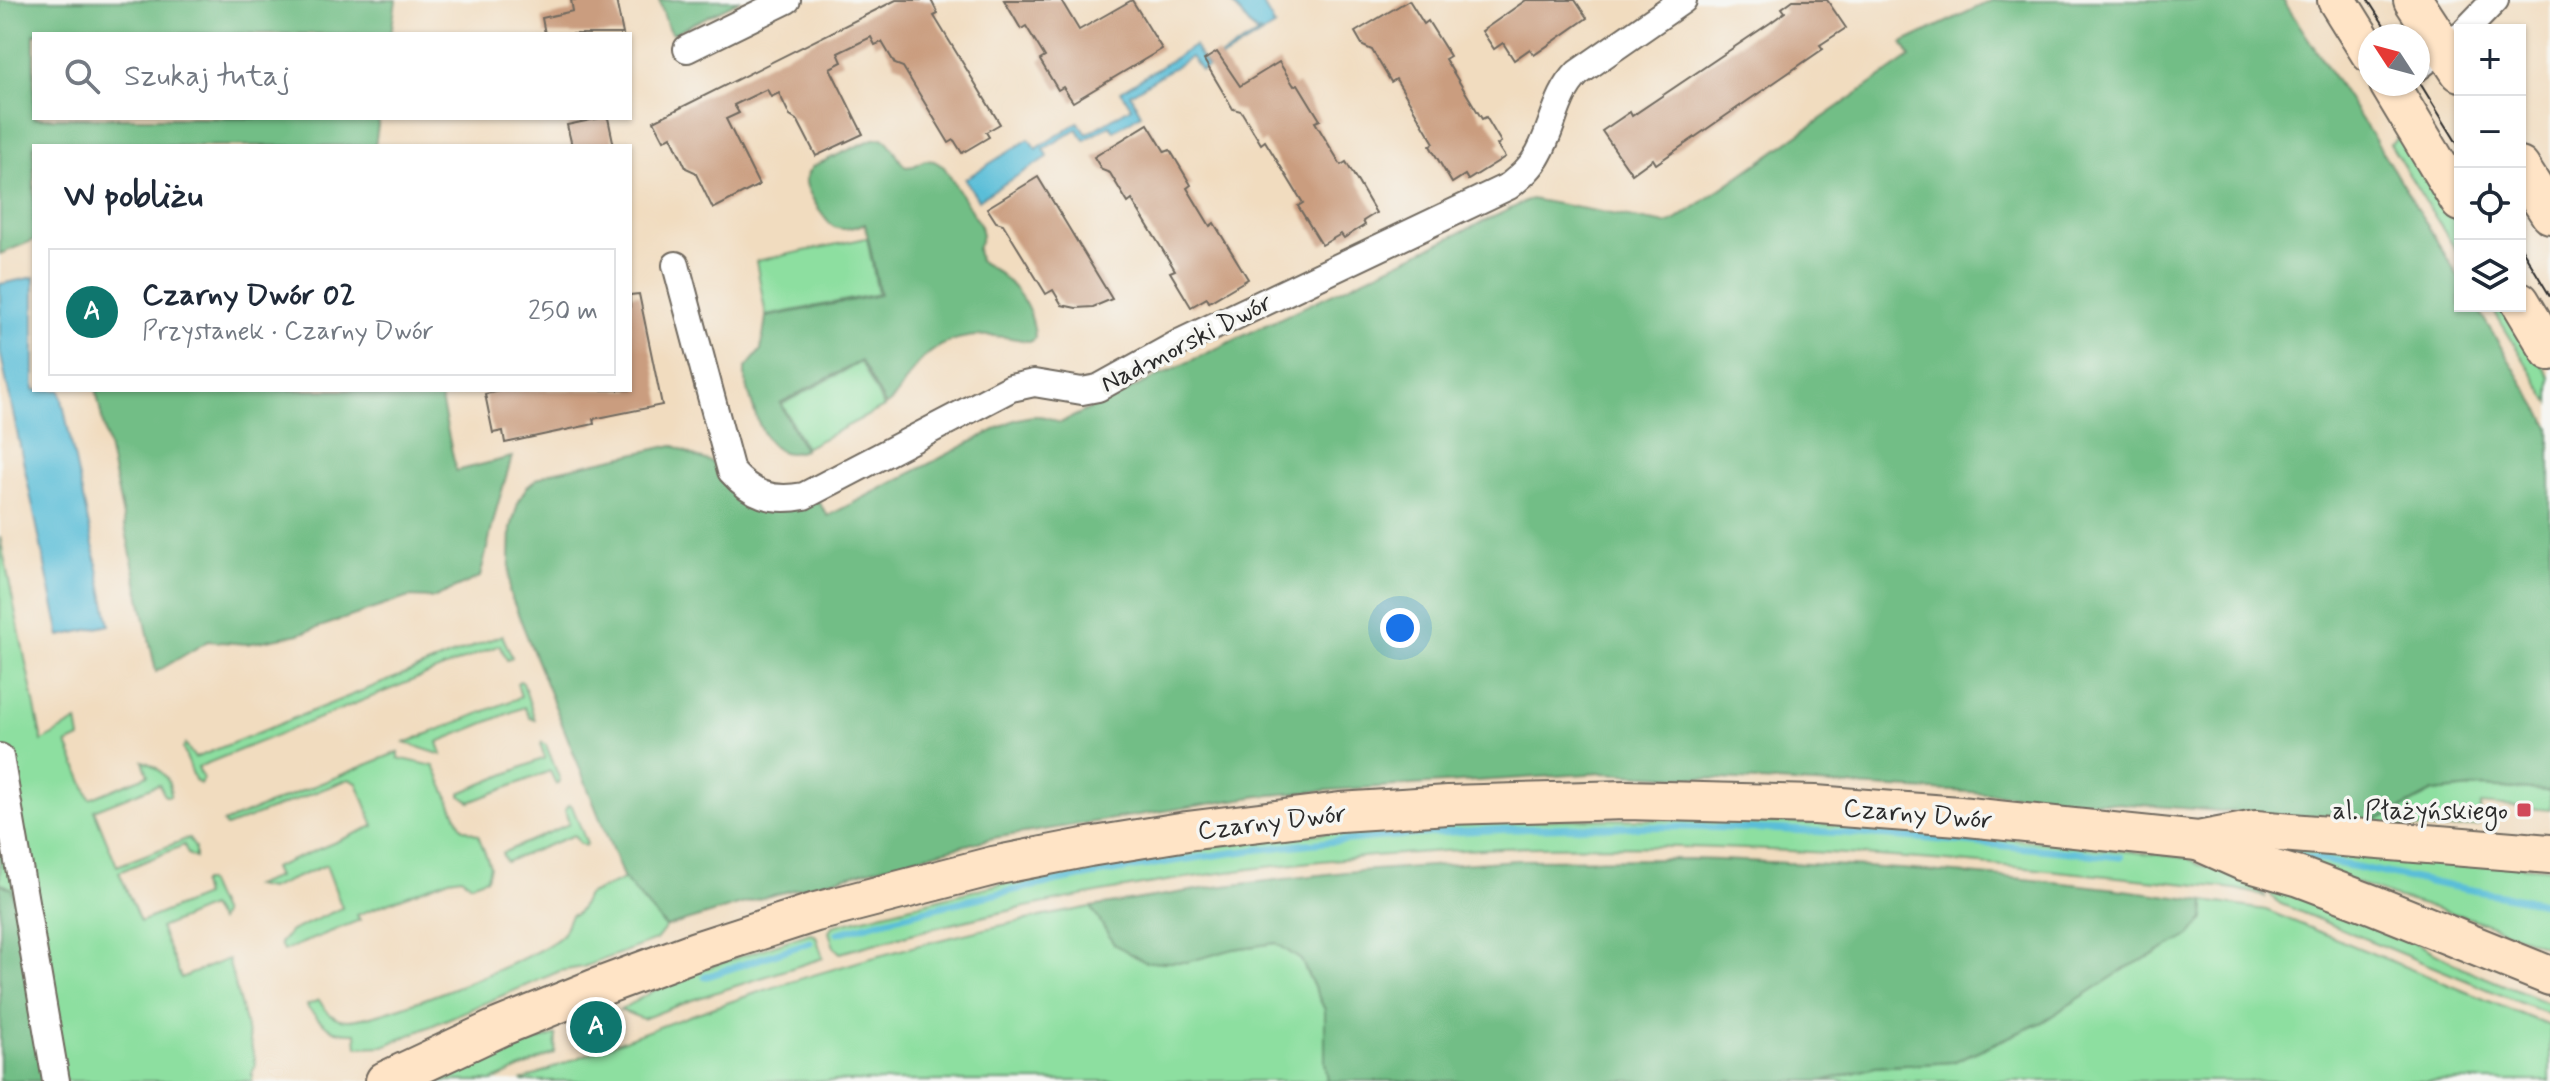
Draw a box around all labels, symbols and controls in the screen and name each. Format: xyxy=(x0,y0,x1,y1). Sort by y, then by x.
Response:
north arrow xyxy=(2358,24,2430,96)
map controls xyxy=(2454,24,2526,312)
button: + xyxy=(2454,24,2526,96)
search box xyxy=(32,32,632,120)
icon: search xyxy=(60,54,104,98)
text: Szukaj tutaj xyxy=(124,57,290,96)
button: − xyxy=(2454,96,2526,168)
button: locate xyxy=(2454,168,2526,240)
text: W pobliżu xyxy=(64,174,203,219)
button: layers xyxy=(2454,240,2526,312)
text: Czarny Dwór 02 xyxy=(142,276,355,315)
street label: Nadmorski Dwór xyxy=(1095,286,1278,402)
text: A xyxy=(83,295,101,329)
text: 250 m xyxy=(528,295,598,329)
text: Przystanek · Czarny Dwór xyxy=(142,315,434,349)
your location xyxy=(1380,608,1420,648)
street label: Czarny Dwór xyxy=(1842,792,1994,838)
place label: al. Płażyńskiego xyxy=(2333,795,2508,831)
street label: Czarny Dwór xyxy=(1196,797,1349,849)
marker: al. Płażyńskiego xyxy=(2515,801,2533,819)
pin: A xyxy=(570,997,622,1057)

